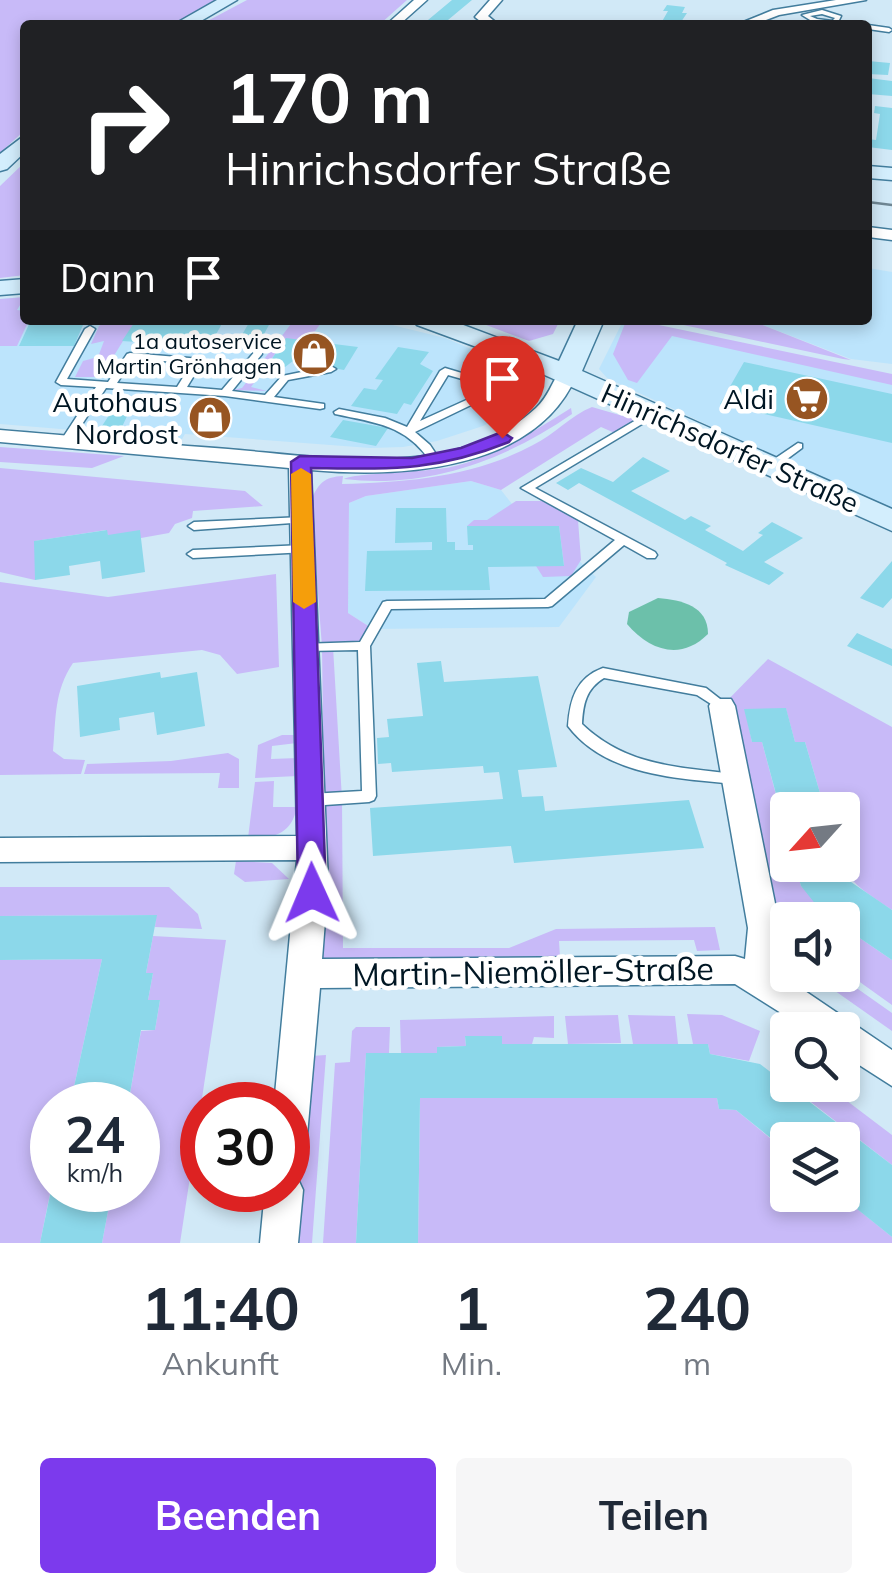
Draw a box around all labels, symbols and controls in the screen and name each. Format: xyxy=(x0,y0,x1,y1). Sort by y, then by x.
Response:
text: 170 m xyxy=(225,53,433,141)
icon: right xyxy=(60,60,190,190)
text: Hinrichsdorfer Straße xyxy=(225,140,672,196)
icon: arrive xyxy=(176,250,231,305)
text: Dann xyxy=(60,254,156,302)
place label: 1a autoservice Martin Grönhagen xyxy=(96,327,282,380)
shop icon: 1a autoservice Martin Grönhagen xyxy=(291,331,337,377)
pin xyxy=(460,336,545,439)
icon: arrive xyxy=(475,351,530,406)
street label: Hinrichsdorfer Straße xyxy=(596,375,864,520)
supermarket icon: Aldi xyxy=(784,376,830,422)
place label: Aldi xyxy=(723,381,774,416)
place label: Autohaus Nordost xyxy=(52,384,178,451)
shop icon: Autohaus Nordost xyxy=(187,395,233,441)
north arrow xyxy=(770,792,860,882)
map controls xyxy=(770,792,860,1212)
position arrow xyxy=(260,841,364,945)
button: sound xyxy=(770,902,860,992)
street label: Martin-Niemöller-Straße xyxy=(352,948,714,994)
button: search xyxy=(770,1012,860,1102)
speed limit sign: 30 xyxy=(180,1082,310,1212)
text: 24 xyxy=(65,1103,125,1166)
button: layers xyxy=(770,1122,860,1212)
text: km/h xyxy=(67,1157,123,1188)
text: 11:40 xyxy=(141,1270,300,1345)
text: 1 xyxy=(453,1270,489,1345)
text: 240 xyxy=(643,1270,751,1345)
text: Ankunft xyxy=(162,1343,279,1383)
text: Min. xyxy=(441,1343,502,1383)
text: m xyxy=(683,1343,711,1383)
button: Beenden xyxy=(40,1458,436,1573)
button: Teilen xyxy=(456,1458,852,1573)

